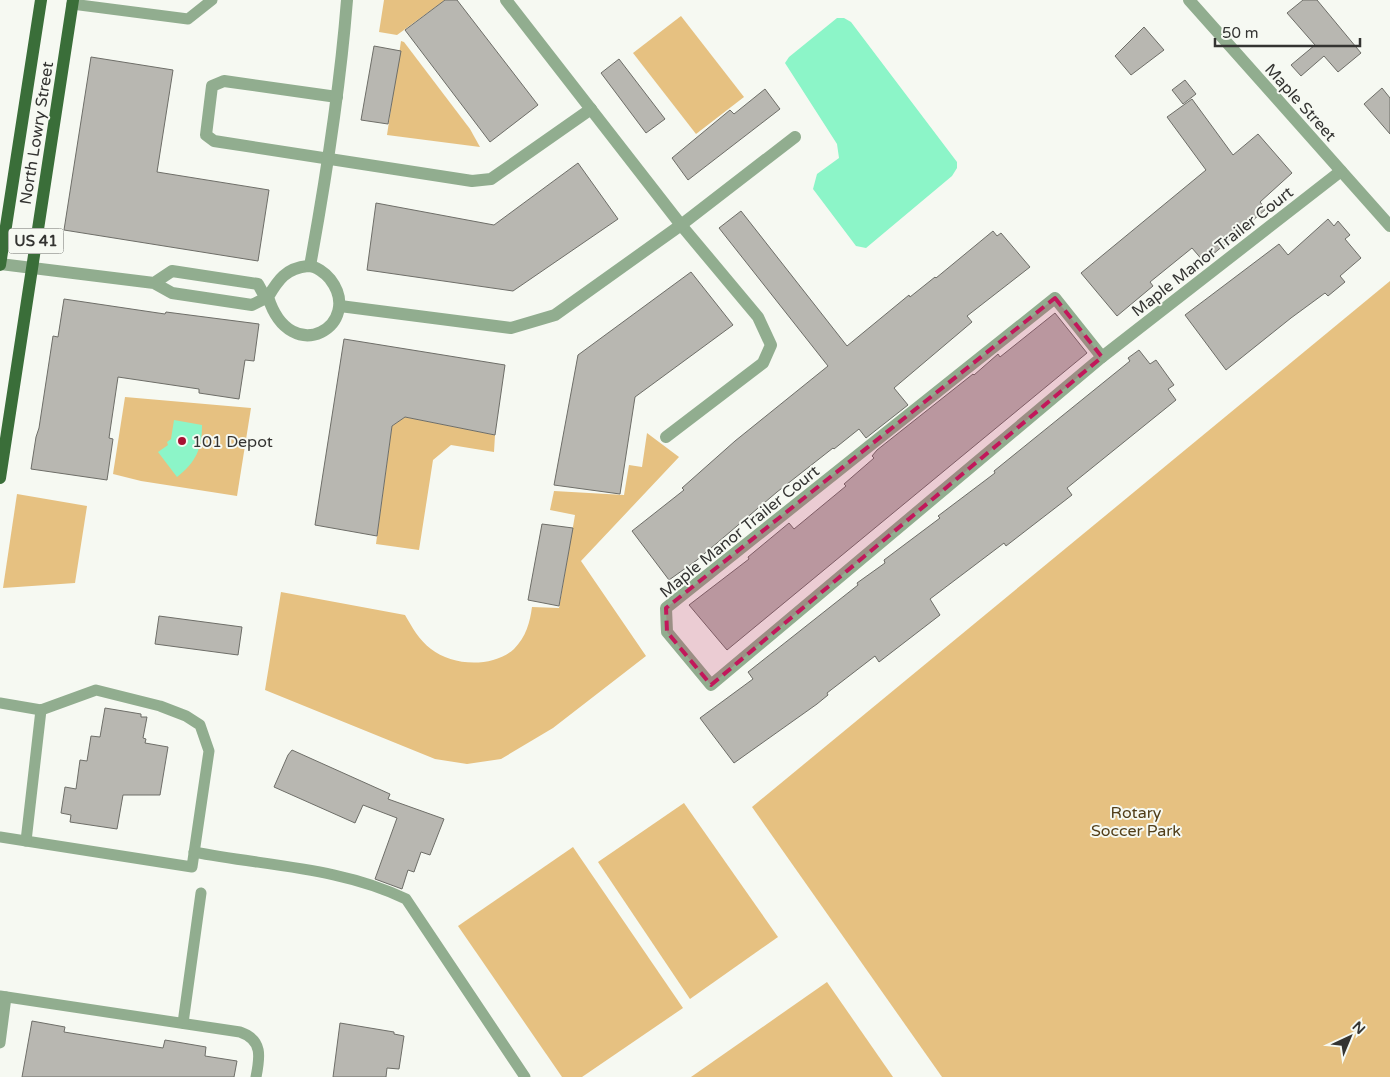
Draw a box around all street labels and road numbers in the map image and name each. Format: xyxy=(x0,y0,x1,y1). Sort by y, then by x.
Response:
street label: North Lowry Street xyxy=(16,60,58,206)
street label: Maple Street xyxy=(1260,60,1340,146)
street label: Maple Manor Trailer Court xyxy=(1128,182,1297,321)
road number: US 41 xyxy=(8,228,64,254)
street label: Maple Manor Trailer Court xyxy=(656,461,824,602)

